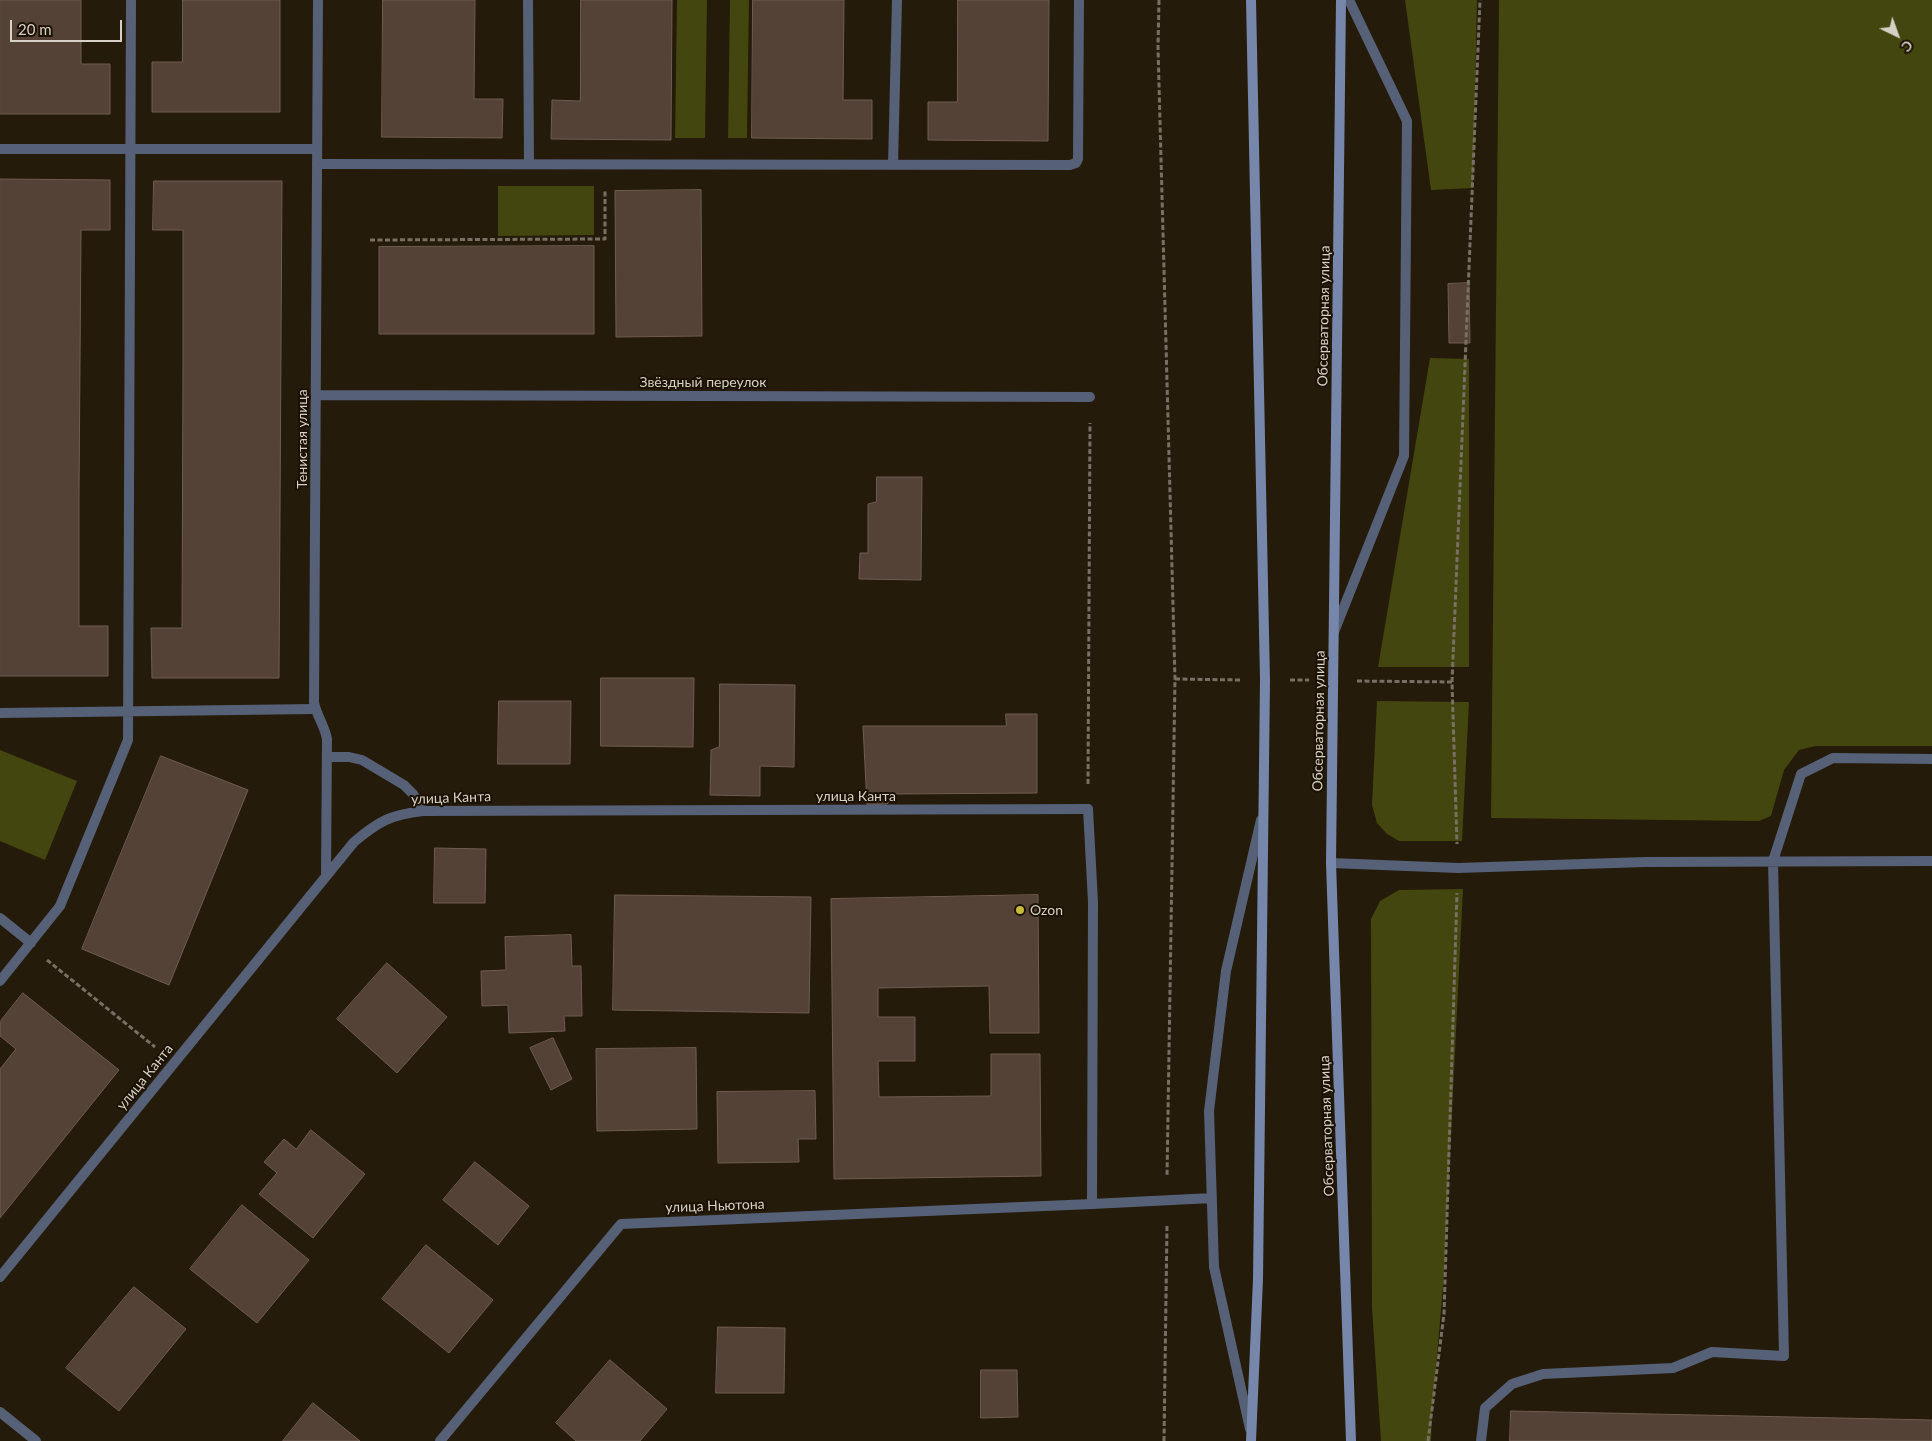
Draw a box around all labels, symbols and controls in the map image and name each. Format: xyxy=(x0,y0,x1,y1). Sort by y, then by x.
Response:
scale bar xyxy=(12,10,125,42)
north arrow xyxy=(1872,10,1922,60)
text: 20 m xyxy=(18,20,52,38)
text: С xyxy=(1898,37,1917,56)
street label: Обсерваторная улица xyxy=(1314,245,1334,387)
street label: Звёздный переулок xyxy=(639,374,767,390)
street label: Тенистая улица xyxy=(294,389,310,489)
street label: Обсерваторная улица xyxy=(1309,650,1329,792)
street label: улица Канта xyxy=(411,788,491,808)
street label: улица Канта xyxy=(816,788,896,804)
place label: Ozon xyxy=(1030,902,1063,918)
marker: Ozon xyxy=(1014,904,1026,916)
street label: улица Канта xyxy=(113,1041,177,1113)
street label: Обсерваторная улица xyxy=(1316,1055,1338,1197)
street label: улица Ньютона xyxy=(665,1196,765,1216)

